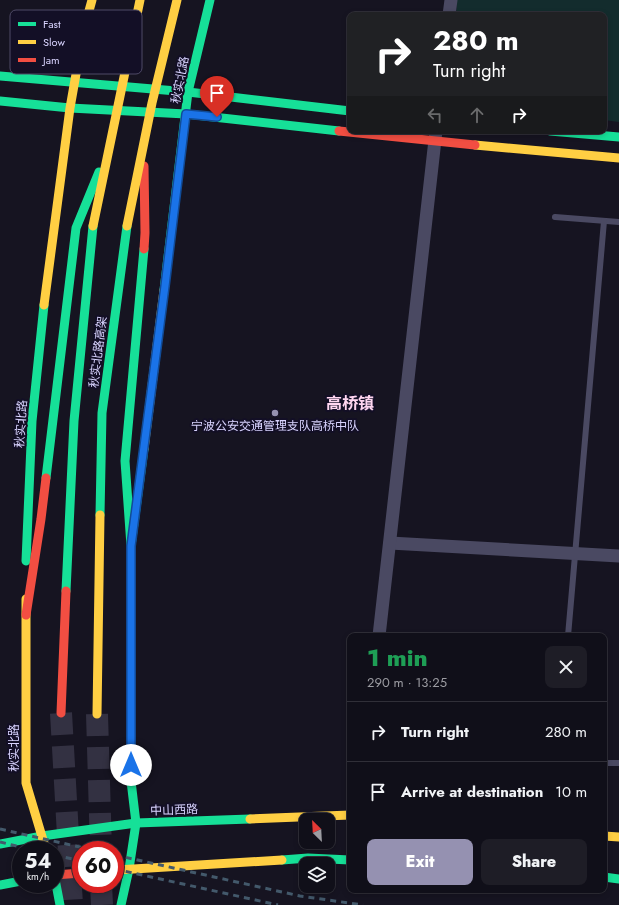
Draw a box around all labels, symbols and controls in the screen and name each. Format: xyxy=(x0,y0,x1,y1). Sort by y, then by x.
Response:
legend xyxy=(10,10,142,74)
text: Fast xyxy=(43,16,61,32)
text: 280 m xyxy=(433,20,519,61)
icon: right xyxy=(367,28,419,80)
text: Slow xyxy=(43,34,65,50)
text: Jam xyxy=(41,52,60,68)
street label: 秋实北路 xyxy=(167,55,193,105)
text: Turn right xyxy=(433,58,505,84)
pin xyxy=(200,76,234,117)
icon: arrive xyxy=(206,82,228,104)
icon: left xyxy=(424,104,446,126)
icon: ahead xyxy=(466,104,488,126)
icon: right xyxy=(508,104,530,126)
street label: 秋实北路高架 xyxy=(85,315,111,389)
district label: 高桥镇 xyxy=(326,392,374,415)
street label: 秋实北路 xyxy=(10,399,32,449)
marker: 宁波公安交通管理支队高桥中队 xyxy=(270,408,280,418)
place label: 宁波公安交通管理支队高桥中队 xyxy=(191,417,359,435)
text: 1 min xyxy=(367,640,428,675)
button: close xyxy=(545,646,587,688)
text: 290 m · 13:25 xyxy=(367,673,447,692)
icon: right xyxy=(367,721,389,743)
text: Turn right xyxy=(401,721,469,743)
text: 280 m xyxy=(545,721,587,743)
street label: 秋实北路 xyxy=(5,724,23,772)
position arrow xyxy=(110,744,152,786)
icon: arrive xyxy=(367,781,389,803)
text: Arrive at destination xyxy=(401,781,543,803)
text: 10 m xyxy=(555,781,587,803)
street label: 中山西路 xyxy=(150,800,198,820)
north arrow xyxy=(299,813,335,849)
map controls xyxy=(299,813,335,893)
button: Exit xyxy=(367,839,473,885)
button: Share xyxy=(481,839,587,885)
speed limit sign: 60 xyxy=(72,841,124,893)
text: 54 xyxy=(25,847,51,876)
button: layers xyxy=(299,857,335,893)
text: km/h xyxy=(27,869,49,884)

